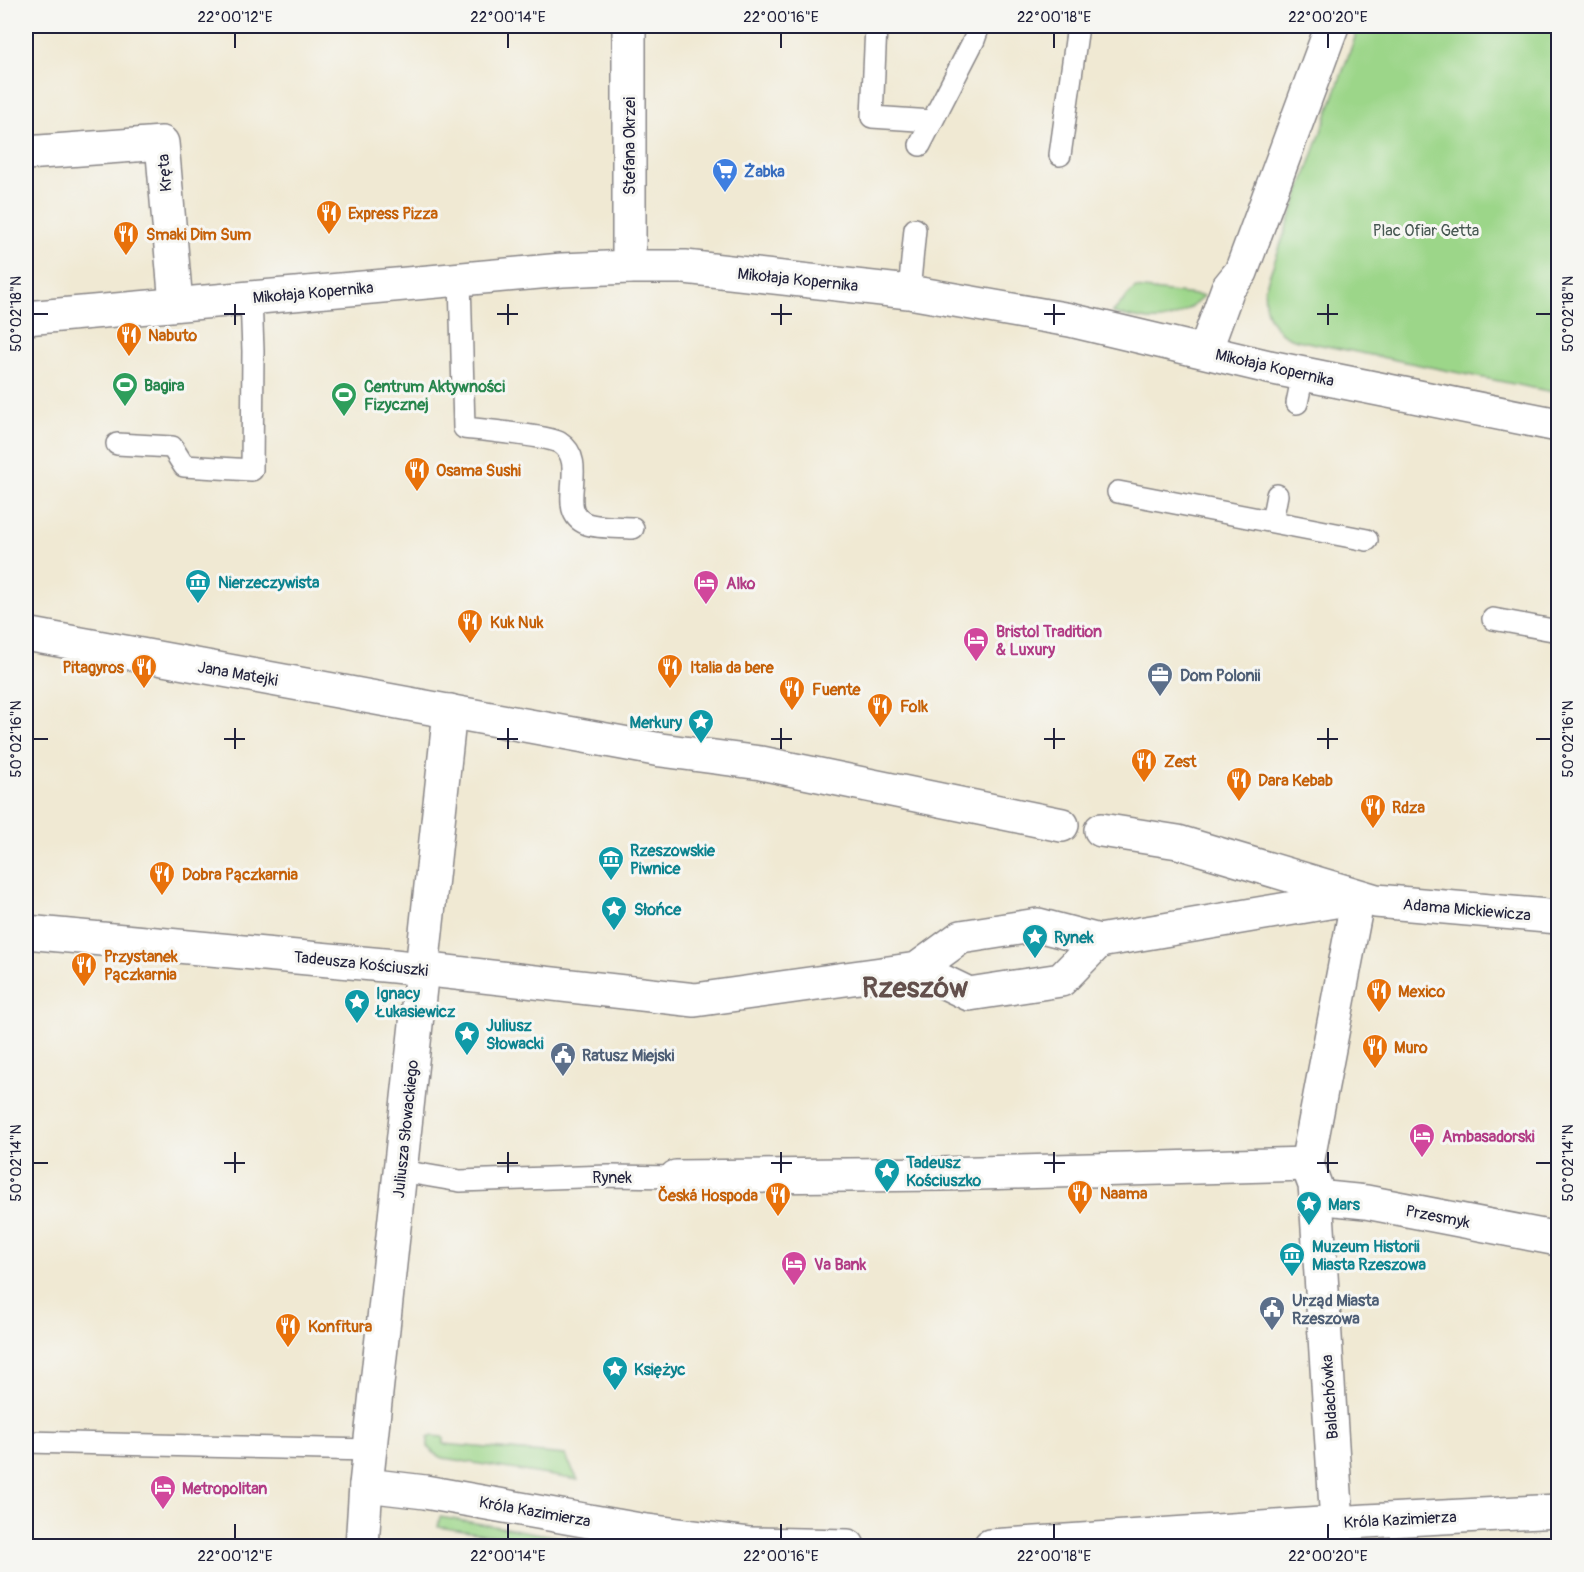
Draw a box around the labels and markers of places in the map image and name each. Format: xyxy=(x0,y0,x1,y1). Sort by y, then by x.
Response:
supermarket icon: Żabka xyxy=(710,156,740,194)
place label: Żabka xyxy=(744,162,785,182)
restaurant icon: Express Pizza xyxy=(314,198,344,236)
place label: Express Pizza xyxy=(348,204,438,224)
restaurant icon: Smaki Dim Sum xyxy=(111,219,141,257)
place label: Smaki Dim Sum xyxy=(146,225,251,245)
restaurant icon: Nabuto xyxy=(114,320,144,358)
place label: Nabuto xyxy=(148,326,198,346)
sports icon: Bagira xyxy=(110,370,140,408)
place label: Bagira xyxy=(144,376,185,396)
place label: Centrum Aktywności Fizycznej xyxy=(364,377,505,415)
sports icon: Centrum Aktywności Fizycznej xyxy=(329,380,359,418)
restaurant icon: Osama Sushi xyxy=(402,455,432,493)
place label: Osama Sushi xyxy=(436,461,521,481)
museum icon: Nierzeczywista xyxy=(183,567,213,605)
hotel icon: Alko xyxy=(691,568,721,606)
place label: Nierzeczywista xyxy=(218,573,320,593)
place label: Alko xyxy=(726,574,756,594)
restaurant icon: Kuk Nuk xyxy=(455,607,485,645)
place label: Kuk Nuk xyxy=(490,613,544,633)
place label: Bristol Tradition & Luxury xyxy=(996,622,1102,660)
hotel icon: Bristol Tradition & Luxury xyxy=(961,625,991,663)
restaurant icon: Pitagyros xyxy=(129,652,159,690)
restaurant icon: Italia da bere xyxy=(655,652,685,690)
place label: Pitagyros xyxy=(62,658,125,678)
place label: Italia da bere xyxy=(690,658,775,678)
office icon: Dom Polonii xyxy=(1145,660,1175,698)
place label: Dom Polonii xyxy=(1180,666,1260,686)
restaurant icon: Fuente xyxy=(777,674,807,712)
place label: Fuente xyxy=(812,680,862,700)
restaurant icon: Folk xyxy=(865,691,895,729)
place label: Folk xyxy=(900,697,928,717)
place icon: Merkury xyxy=(686,707,716,745)
place label: Merkury xyxy=(630,713,682,733)
restaurant icon: Zest xyxy=(1129,746,1159,784)
place label: Zest xyxy=(1164,752,1197,772)
restaurant icon: Dara Kebab xyxy=(1224,765,1254,803)
place label: Dara Kebab xyxy=(1258,771,1333,791)
restaurant icon: Rdza xyxy=(1358,792,1388,830)
place label: Rdza xyxy=(1392,798,1425,818)
place label: Rzeszowskie Piwnice xyxy=(630,841,716,879)
museum icon: Rzeszowskie Piwnice xyxy=(596,844,626,882)
restaurant icon: Dobra Pączkarnia xyxy=(147,859,177,897)
place label: Dobra Pączkarnia xyxy=(182,865,298,885)
place icon: Słońce xyxy=(599,894,629,932)
place label: Słońce xyxy=(634,900,682,920)
place icon: Rynek xyxy=(1020,922,1050,960)
place label: Rynek xyxy=(1054,928,1094,948)
place label: Przystanek Pączkarnia xyxy=(104,947,178,985)
restaurant icon: Przystanek Pączkarnia xyxy=(69,950,99,988)
restaurant icon: Mexico xyxy=(1364,976,1394,1014)
place label: Mexico xyxy=(1398,982,1445,1002)
place label: Ignacy Łukasiewicz xyxy=(374,984,456,1022)
place icon: Ignacy Łukasiewicz xyxy=(342,987,372,1025)
place label: Juliusz Słowacki xyxy=(486,1016,544,1054)
place icon: Juliusz Słowacki xyxy=(452,1019,482,1057)
restaurant icon: Muro xyxy=(1360,1032,1390,1070)
place label: Muro xyxy=(1394,1038,1428,1058)
public building icon: Ratusz Miejski xyxy=(548,1040,578,1078)
place label: Ratusz Miejski xyxy=(582,1046,674,1066)
hotel icon: Ambasadorski xyxy=(1407,1121,1437,1159)
place label: Ambasadorski xyxy=(1442,1127,1535,1147)
place label: Tadeusz Kościuszko xyxy=(905,1153,982,1191)
place icon: Tadeusz Kościuszko xyxy=(872,1156,902,1194)
restaurant icon: Naama xyxy=(1065,1178,1095,1216)
restaurant icon: Česká Hospoda xyxy=(763,1180,793,1218)
place label: Naama xyxy=(1100,1184,1148,1204)
place label: Česká Hospoda xyxy=(658,1185,759,1206)
place icon: Mars xyxy=(1294,1189,1324,1227)
place label: Mars xyxy=(1328,1195,1361,1215)
place label: Muzeum Historii Miasta Rzeszowa xyxy=(1312,1237,1427,1275)
museum icon: Muzeum Historii Miasta Rzeszowa xyxy=(1277,1240,1307,1278)
hotel icon: Va Bank xyxy=(779,1249,809,1287)
place label: Va Bank xyxy=(814,1255,867,1275)
place label: Urząd Miasta Rzeszowa xyxy=(1292,1291,1380,1329)
public building icon: Urząd Miasta Rzeszowa xyxy=(1257,1294,1287,1332)
restaurant icon: Konfitura xyxy=(273,1311,303,1349)
place label: Konfitura xyxy=(308,1317,373,1337)
place icon: Księżyc xyxy=(600,1354,630,1392)
place label: Księżyc xyxy=(634,1360,686,1380)
hotel icon: Metropolitan xyxy=(148,1473,178,1511)
place label: Metropolitan xyxy=(182,1479,267,1499)

